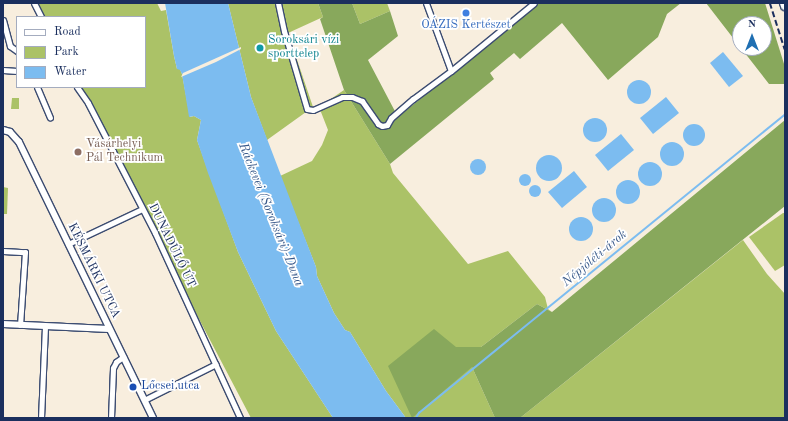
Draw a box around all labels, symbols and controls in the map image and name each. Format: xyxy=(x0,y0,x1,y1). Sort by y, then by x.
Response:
marker: OÁZIS Kertészet xyxy=(461,8,471,18)
legend xyxy=(16,16,146,88)
north arrow xyxy=(732,16,772,56)
place label: OÁZIS Kertészet xyxy=(421,19,511,33)
text: N xyxy=(748,19,756,30)
text: Road xyxy=(54,26,81,38)
place label: Soroksári vízi sporttelep xyxy=(268,34,339,62)
marker: Soroksári vízi sporttelep xyxy=(255,43,265,53)
text: Park xyxy=(54,46,79,58)
text: Water xyxy=(54,66,86,78)
place label: Vásárhelyi Pál Technikum xyxy=(86,138,163,166)
water label: Ráckevei (Soroksári)-Duna xyxy=(234,141,306,289)
marker: Vásárhelyi Pál Technikum xyxy=(73,147,83,157)
street label: DUNADŰLŐ ÚT xyxy=(144,201,198,291)
street label: KÉSMÁRKI UTCA xyxy=(64,221,122,321)
water label: Népjóléti-árok xyxy=(559,227,631,291)
place label: Lőcsei utca xyxy=(141,380,199,394)
marker: Lőcsei utca xyxy=(128,382,138,392)

